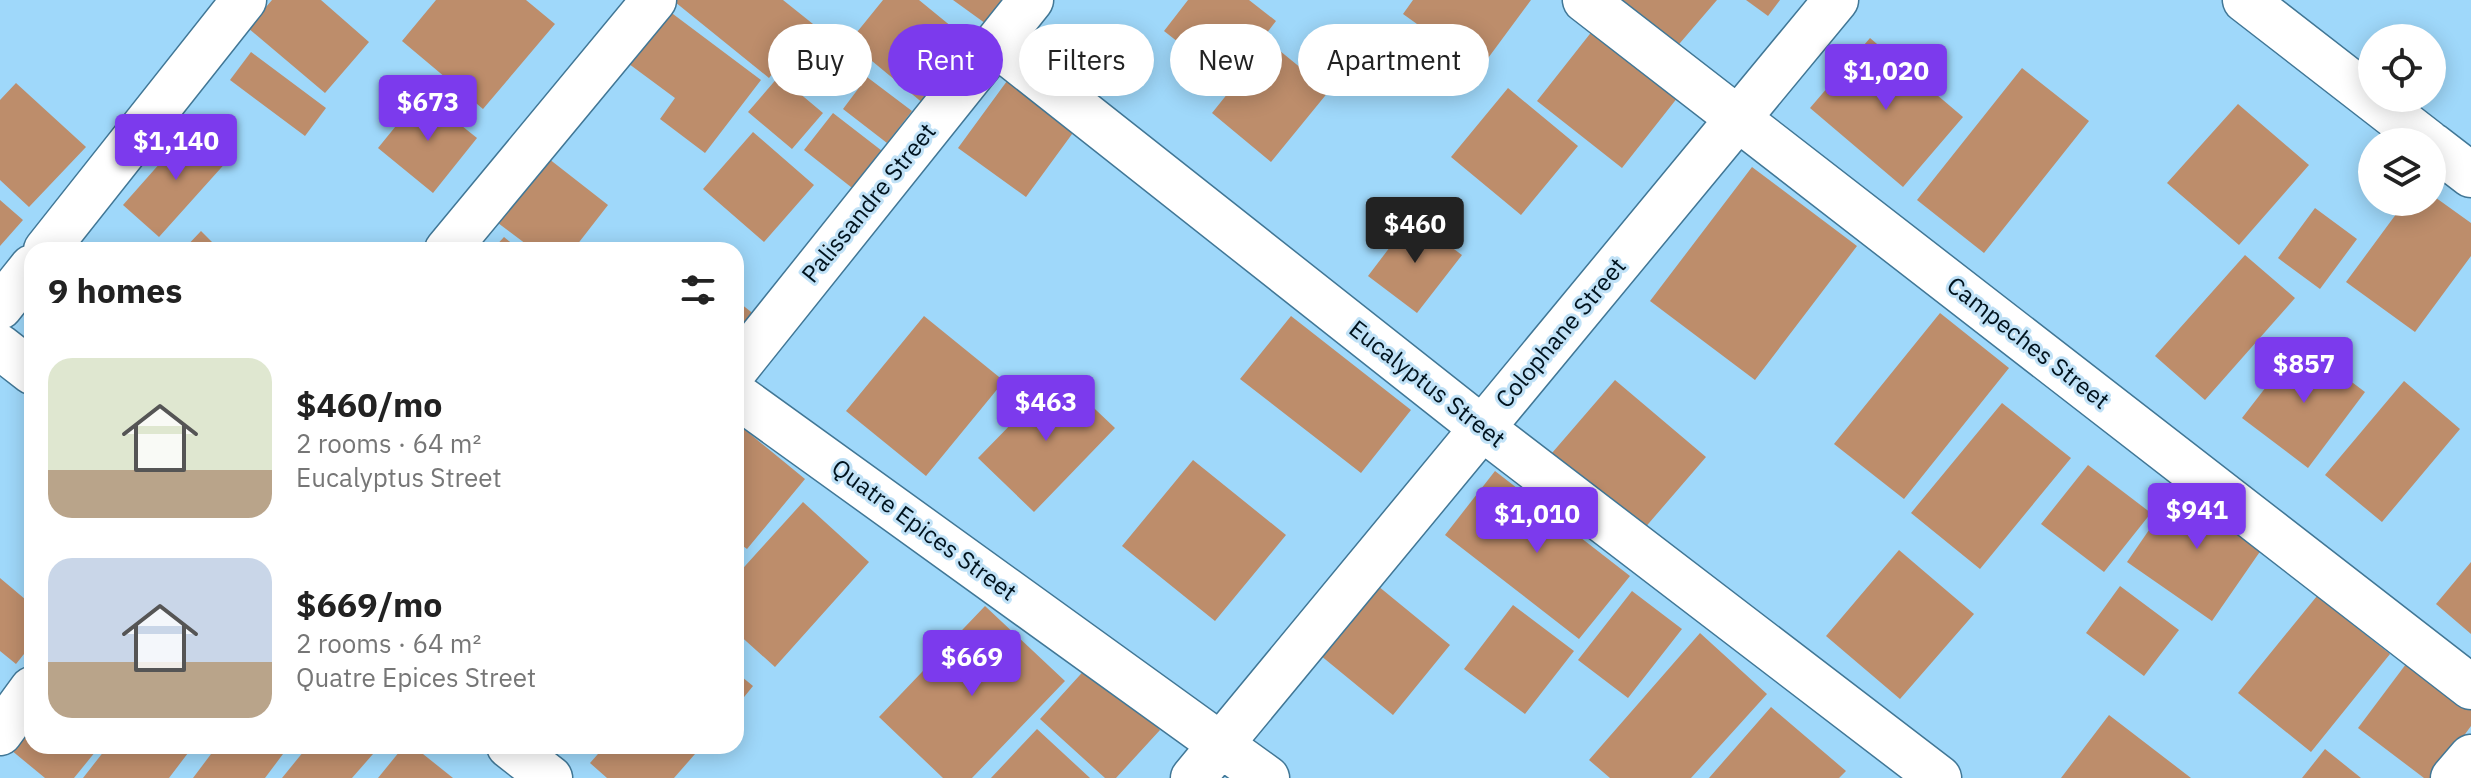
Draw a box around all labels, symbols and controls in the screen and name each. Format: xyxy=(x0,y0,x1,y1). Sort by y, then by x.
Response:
chip: Buy xyxy=(768,24,872,96)
chip: Rent xyxy=(888,24,1003,96)
chip: Filters xyxy=(1019,24,1154,96)
chip: New xyxy=(1170,24,1282,96)
chip: Apartment xyxy=(1298,24,1489,96)
map controls xyxy=(2358,24,2446,216)
button: locate xyxy=(2358,24,2446,112)
pin: $1,020 xyxy=(1821,44,1951,112)
text: $1,020 xyxy=(1843,53,1929,87)
pin: $673 xyxy=(381,75,475,143)
text: $673 xyxy=(397,84,459,118)
pin: $1,140 xyxy=(111,114,241,182)
street label: Palissandre Street xyxy=(794,116,943,289)
text: $1,140 xyxy=(133,123,219,157)
button: layers xyxy=(2358,128,2446,216)
pin: $460 xyxy=(1368,197,1462,265)
text: $460 xyxy=(1384,206,1446,240)
street label: Colophane Street xyxy=(1488,250,1633,414)
text: 9 homes xyxy=(48,268,183,312)
icon: filters xyxy=(676,268,720,312)
street label: Campeches Street xyxy=(1941,269,2116,416)
street label: Eucalyptus Street xyxy=(1343,312,1512,454)
pin: $857 xyxy=(2257,337,2351,405)
text: $857 xyxy=(2273,346,2335,380)
pin: $463 xyxy=(999,375,1093,443)
text: $460/mo xyxy=(296,382,443,426)
text: $463 xyxy=(1015,384,1077,418)
icon: home xyxy=(112,390,208,486)
text: 2 rooms · 64 m² xyxy=(296,426,481,460)
street label: Quatre Epices Street xyxy=(826,451,1024,607)
text: Eucalyptus Street xyxy=(296,460,502,494)
pin: $941 xyxy=(2150,483,2244,551)
pin: $1,010 xyxy=(1472,487,1602,555)
text: $941 xyxy=(2166,492,2228,526)
text: $1,010 xyxy=(1494,496,1580,530)
text: $669/mo xyxy=(296,582,443,626)
icon: home xyxy=(112,590,208,686)
text: 2 rooms · 64 m² xyxy=(296,626,481,660)
pin: $669 xyxy=(925,630,1019,698)
text: $669 xyxy=(941,639,1003,673)
text: Quatre Epices Street xyxy=(296,660,536,694)

